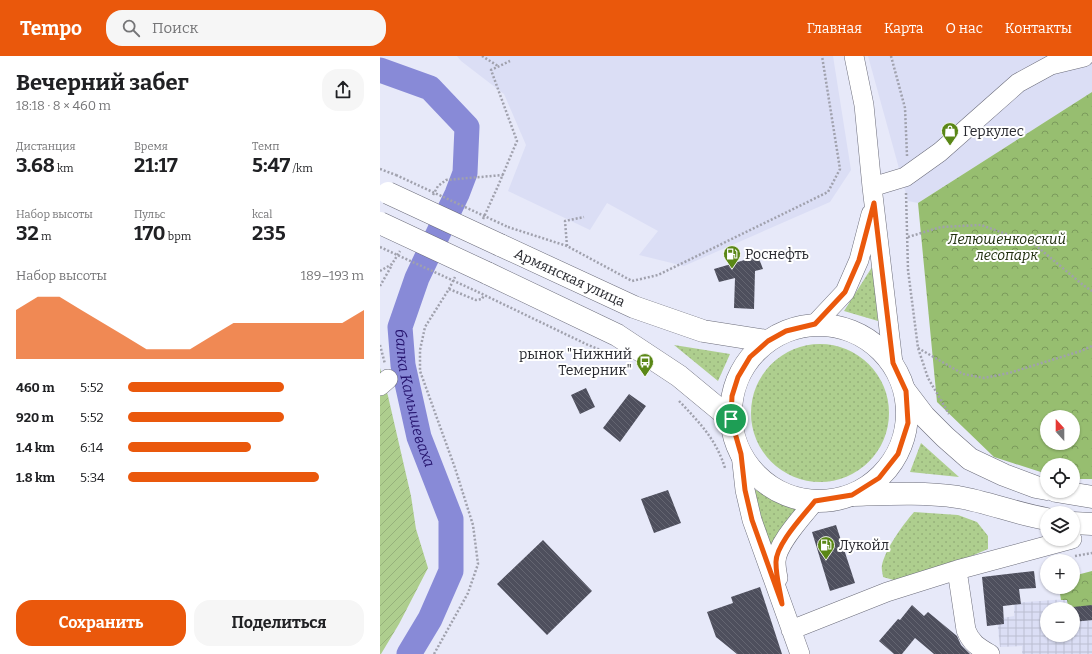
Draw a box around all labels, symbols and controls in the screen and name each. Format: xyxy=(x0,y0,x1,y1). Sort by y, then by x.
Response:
search box xyxy=(106,10,386,46)
text: Tempo xyxy=(20,17,82,40)
icon: search xyxy=(120,17,142,39)
text: Поиск xyxy=(152,19,198,37)
text: Главная xyxy=(807,20,862,37)
text: Карта xyxy=(884,20,923,37)
text: О нас xyxy=(945,20,983,37)
text: Контакты xyxy=(1005,20,1072,37)
text: Вечерний забег xyxy=(16,69,189,96)
button: share xyxy=(322,69,364,111)
text: 18:18 · 8 × 460 m xyxy=(16,98,111,113)
shop icon: Геркулес xyxy=(940,121,960,146)
place label: Геркулес xyxy=(963,123,1024,140)
text: Дистанция xyxy=(16,140,76,153)
text: Время xyxy=(134,140,168,153)
text: Темп xyxy=(252,140,279,153)
text: 3.68 xyxy=(16,153,55,177)
text: 21:17 xyxy=(134,153,178,177)
text: 5:47 xyxy=(252,153,290,177)
text: km xyxy=(55,162,74,175)
text: /km xyxy=(290,162,313,175)
text: Набор высоты xyxy=(16,208,93,221)
text: Пульс xyxy=(134,208,165,221)
text: kcal xyxy=(252,208,272,221)
text: 32 xyxy=(16,221,39,245)
text: 170 xyxy=(134,221,166,245)
text: 235 xyxy=(252,221,286,245)
text: m xyxy=(39,230,51,243)
text: bpm xyxy=(166,230,191,243)
park label: Лелюшенковский лесопарк xyxy=(947,231,1066,264)
fuel station icon: Роснефть xyxy=(722,244,742,269)
street label: Армянская улица xyxy=(512,245,628,311)
place label: Роснефть xyxy=(745,246,809,263)
text: Набор высоты xyxy=(16,268,107,283)
text: 189–193 m xyxy=(301,268,364,283)
water label: балка Камышеваха xyxy=(391,328,439,470)
place label: рынок "Нижний Темерник" xyxy=(519,346,632,379)
bus stop icon: рынок "Нижний Темерник" xyxy=(635,352,655,377)
text: 460 m xyxy=(16,380,55,395)
text: 5:52 xyxy=(80,380,103,395)
pin xyxy=(714,402,748,436)
icon: arrive xyxy=(720,408,742,430)
text: 920 m xyxy=(16,410,54,425)
text: 5:52 xyxy=(80,410,103,425)
north arrow xyxy=(1040,410,1080,450)
map controls xyxy=(1040,410,1080,642)
text: 1.4 km xyxy=(16,440,55,455)
text: 6:14 xyxy=(80,440,103,455)
button: locate xyxy=(1040,458,1080,498)
text: 1.8 km xyxy=(16,470,55,485)
text: 5:34 xyxy=(80,470,105,485)
button: layers xyxy=(1040,506,1080,546)
fuel station icon: Лукойл xyxy=(816,535,836,560)
place label: Лукойл xyxy=(839,537,889,554)
button: + xyxy=(1040,554,1080,594)
button: Сохранить xyxy=(16,600,186,646)
button: Поделиться xyxy=(194,600,364,646)
button: − xyxy=(1040,602,1080,642)

